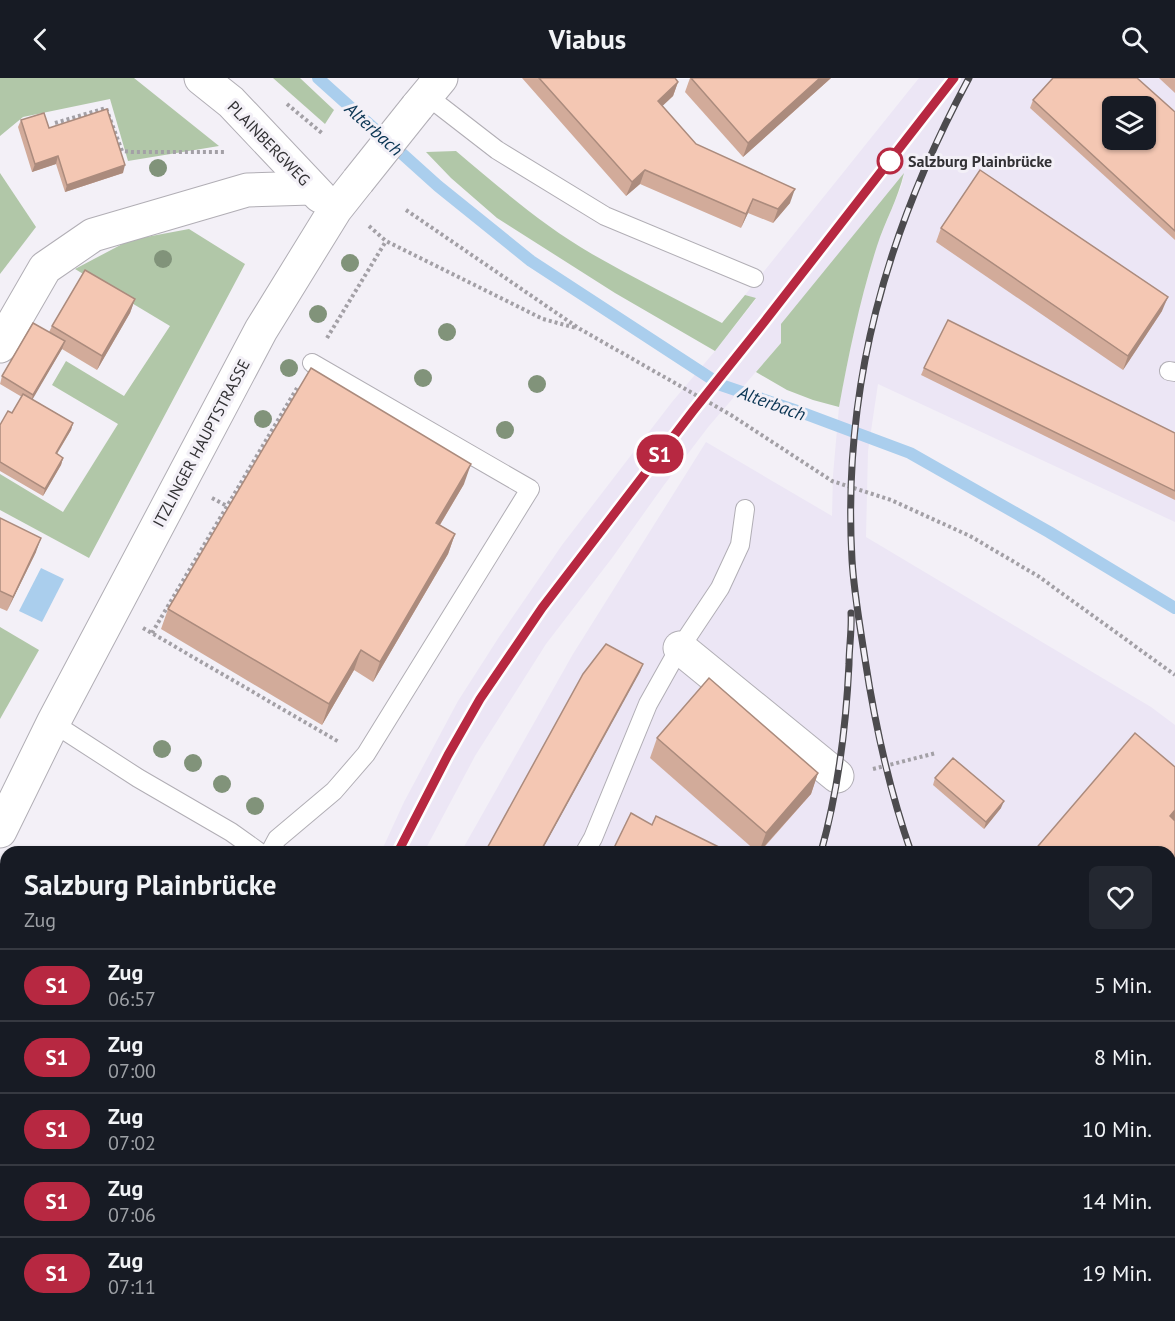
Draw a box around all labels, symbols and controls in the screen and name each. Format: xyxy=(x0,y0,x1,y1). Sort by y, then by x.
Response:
text: Viabus xyxy=(549,22,626,56)
icon: back xyxy=(24,23,57,56)
icon: search xyxy=(1118,23,1151,56)
street label: PLAINBERGWEG xyxy=(224,96,314,190)
water label: Alterbach xyxy=(340,96,408,161)
map controls xyxy=(1102,96,1156,150)
button: layers xyxy=(1102,96,1156,150)
marker: Salzburg Plainbrücke xyxy=(877,148,903,174)
place label: Salzburg Plainbrücke xyxy=(908,151,1052,171)
street label: ITZLINGER HAUPTSTRASSE xyxy=(148,356,254,530)
water label: Alterbach xyxy=(734,380,809,426)
line badge: S1 xyxy=(633,434,687,473)
text: S1 xyxy=(648,441,672,468)
text: Salzburg Plainbrücke xyxy=(24,866,276,903)
button: heart xyxy=(1089,866,1152,929)
text: Zug xyxy=(24,907,56,933)
text: Zug xyxy=(108,958,143,986)
text: 5 Min. xyxy=(1094,971,1152,999)
text: S1 xyxy=(45,972,69,999)
text: 06:57 xyxy=(108,986,156,1012)
text: Zug xyxy=(108,1030,143,1058)
text: 8 Min. xyxy=(1094,1043,1152,1071)
text: S1 xyxy=(45,1044,69,1071)
text: 07:00 xyxy=(108,1058,156,1084)
text: Zug xyxy=(108,1102,143,1130)
text: 10 Min. xyxy=(1082,1115,1152,1143)
text: S1 xyxy=(45,1116,69,1143)
text: 07:02 xyxy=(108,1130,156,1156)
text: Zug xyxy=(108,1174,143,1202)
text: 14 Min. xyxy=(1082,1187,1152,1215)
text: S1 xyxy=(45,1188,69,1215)
text: 07:06 xyxy=(108,1202,156,1228)
text: Zug xyxy=(108,1246,143,1274)
text: 19 Min. xyxy=(1082,1259,1152,1287)
text: S1 xyxy=(45,1260,69,1287)
text: 07:11 xyxy=(108,1274,156,1300)

